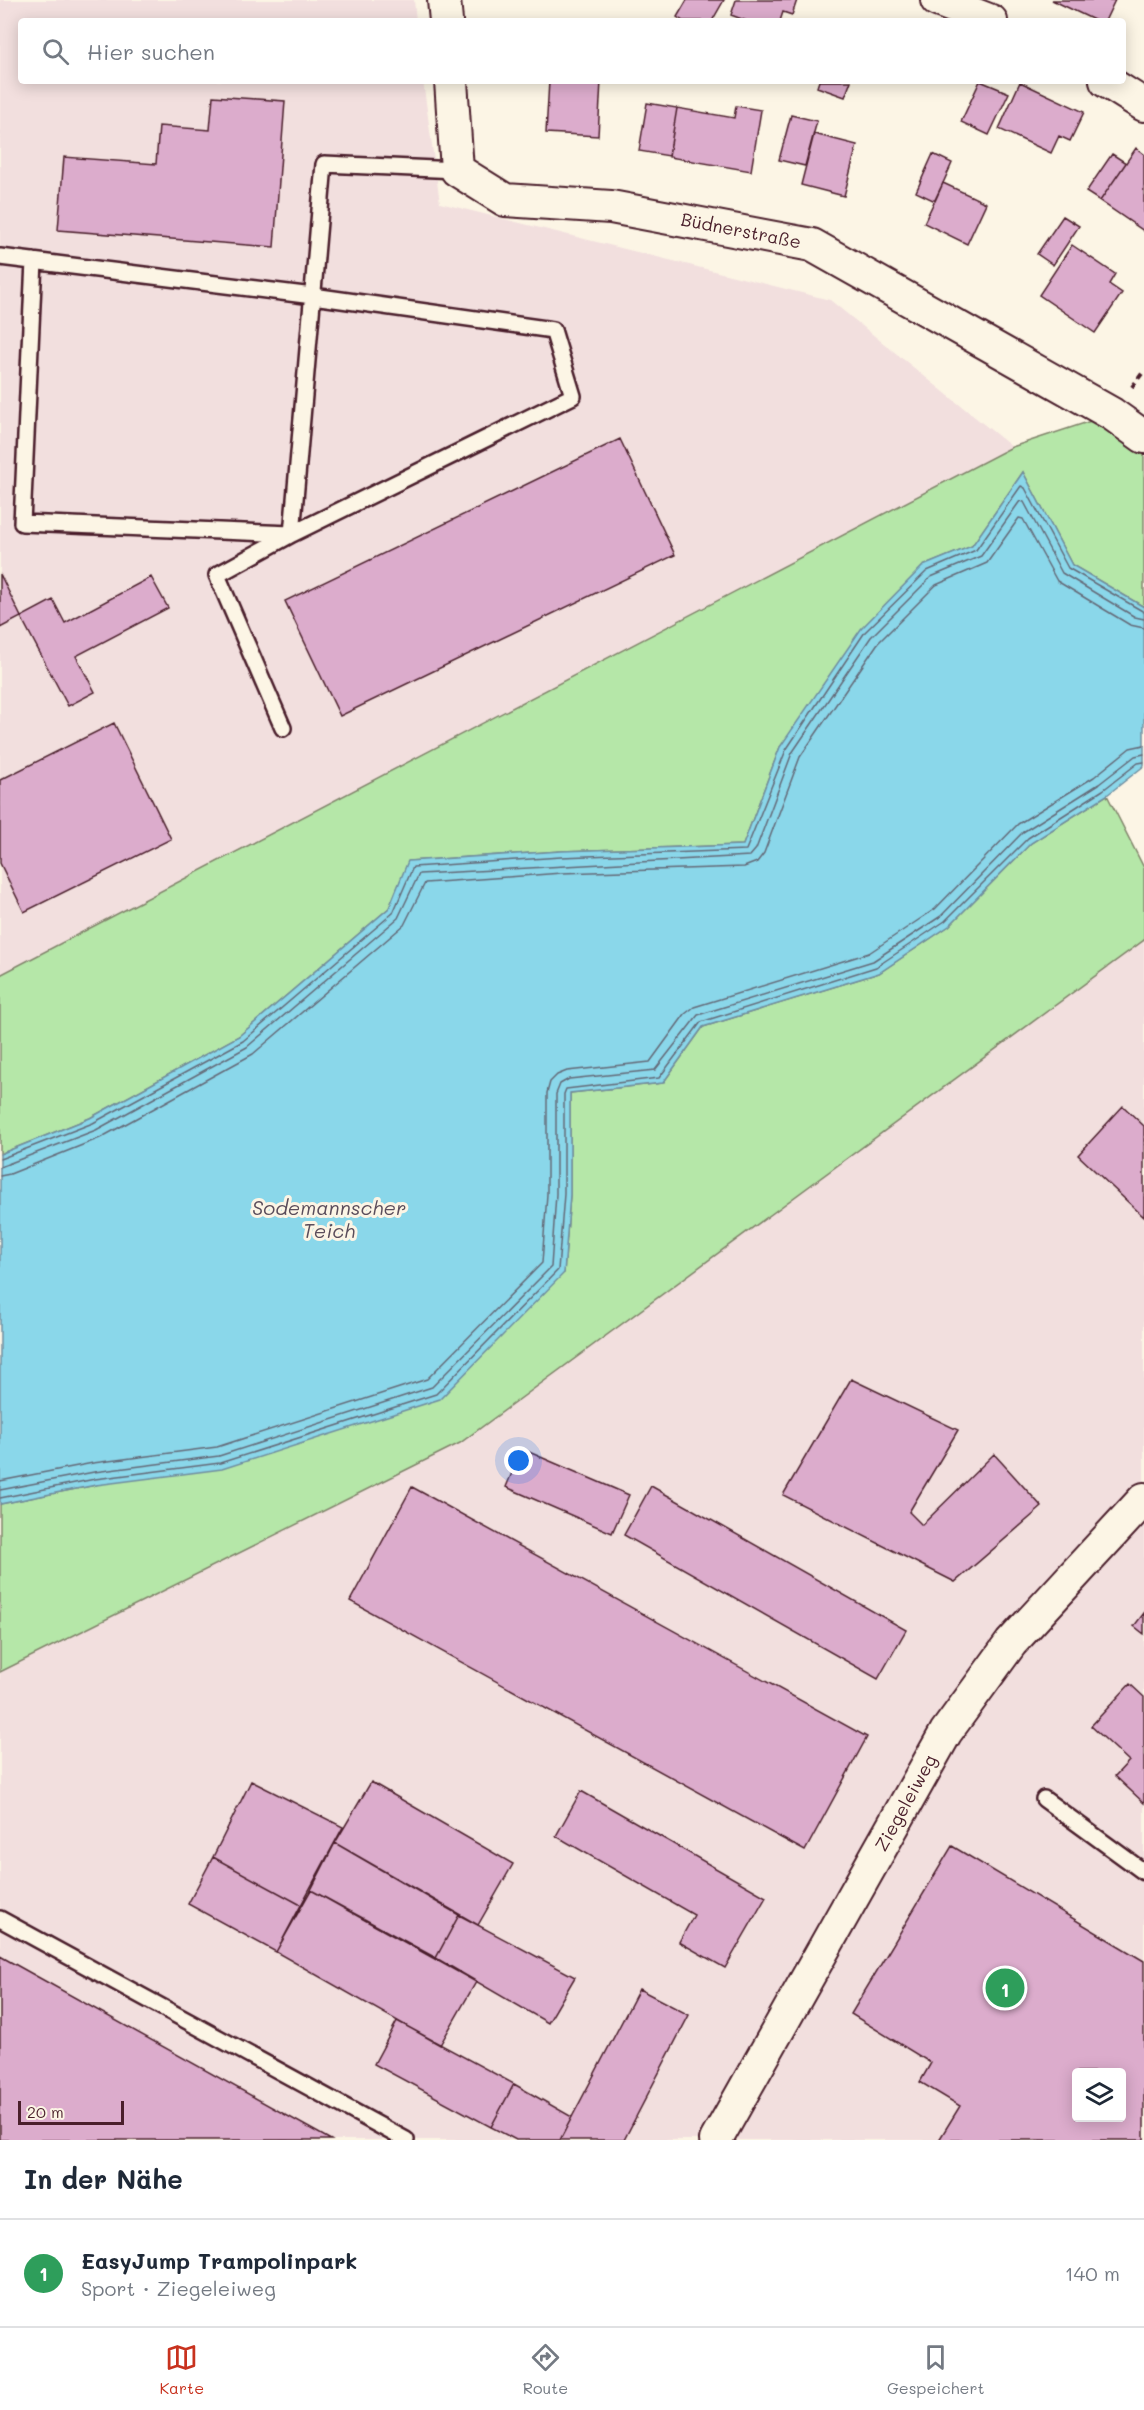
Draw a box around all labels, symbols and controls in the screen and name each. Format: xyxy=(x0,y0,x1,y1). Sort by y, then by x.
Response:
search box xyxy=(18,18,1126,84)
icon: search xyxy=(39,35,72,68)
text: Hier suchen xyxy=(87,37,215,66)
street label: Büdnerstraße xyxy=(679,207,803,253)
water label: Sodemannscher Teich xyxy=(252,1194,406,1243)
your location xyxy=(504,1446,533,1475)
street label: Ziegeleiweg xyxy=(869,1750,942,1855)
pin: 1 xyxy=(986,1966,1024,2010)
map controls xyxy=(1072,2068,1126,2122)
button: layers xyxy=(1072,2068,1126,2122)
scale bar xyxy=(18,2098,124,2126)
text: 20 m xyxy=(27,2101,64,2122)
text: In der Nähe xyxy=(24,2162,183,2196)
text: EasyJump Trampolinpark xyxy=(81,2246,357,2275)
text: 1 xyxy=(39,2260,48,2286)
text: 140 m xyxy=(1065,2260,1120,2286)
text: Sport · Ziegeleiweg xyxy=(81,2275,276,2301)
tab: Karte xyxy=(159,2341,204,2398)
tab: Route xyxy=(523,2341,568,2398)
tab: Gespeichert xyxy=(887,2341,985,2398)

